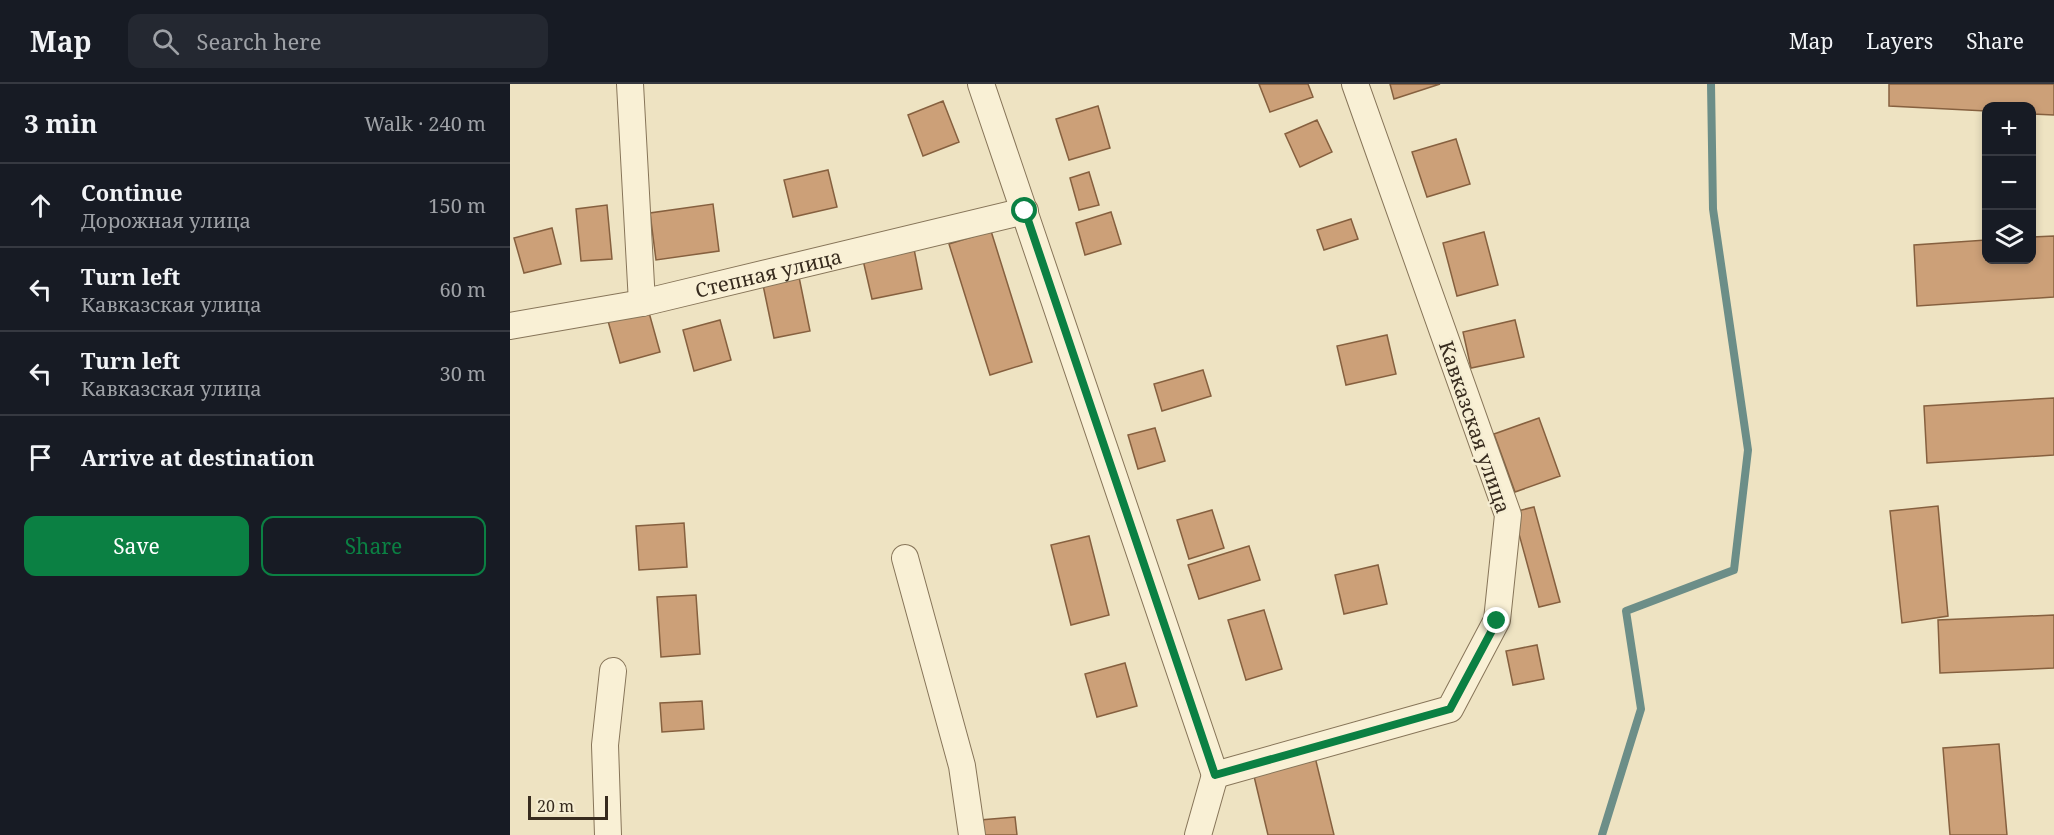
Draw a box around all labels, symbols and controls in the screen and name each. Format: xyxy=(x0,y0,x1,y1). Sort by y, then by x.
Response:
search box xyxy=(128,14,548,68)
text: Map xyxy=(30,22,92,60)
icon: search xyxy=(149,25,182,58)
text: Search here xyxy=(197,26,321,56)
text: Map xyxy=(1789,27,1833,55)
text: Layers xyxy=(1866,27,1933,55)
text: Share xyxy=(1966,27,2024,55)
map controls xyxy=(1982,102,2036,264)
button: + xyxy=(1982,102,2036,156)
text: 3 min xyxy=(24,105,98,141)
text: Walk · 240 m xyxy=(364,110,486,137)
button: − xyxy=(1982,156,2036,210)
text: Continue xyxy=(81,177,183,207)
icon: ahead xyxy=(24,189,57,222)
text: 150 m xyxy=(428,192,486,219)
route start xyxy=(1011,197,1037,223)
text: Дорожная улица xyxy=(81,207,251,234)
button: layers xyxy=(1982,210,2036,264)
street label: Степная улица xyxy=(692,242,844,303)
text: Turn left xyxy=(81,261,180,291)
icon: left xyxy=(24,273,57,306)
text: 60 m xyxy=(440,276,486,303)
text: Кавказская улица xyxy=(81,291,262,318)
street label: Кавказская улица xyxy=(1433,337,1517,517)
text: Turn left xyxy=(81,345,180,375)
icon: left xyxy=(24,357,57,390)
text: 30 m xyxy=(440,360,486,387)
text: Кавказская улица xyxy=(81,375,262,402)
icon: arrive xyxy=(24,441,57,474)
text: Arrive at destination xyxy=(81,442,315,472)
button: Save xyxy=(24,516,249,576)
button: Share xyxy=(261,516,486,576)
route end xyxy=(1483,607,1509,633)
scale bar xyxy=(528,793,608,820)
text: 20 m xyxy=(537,795,574,817)

